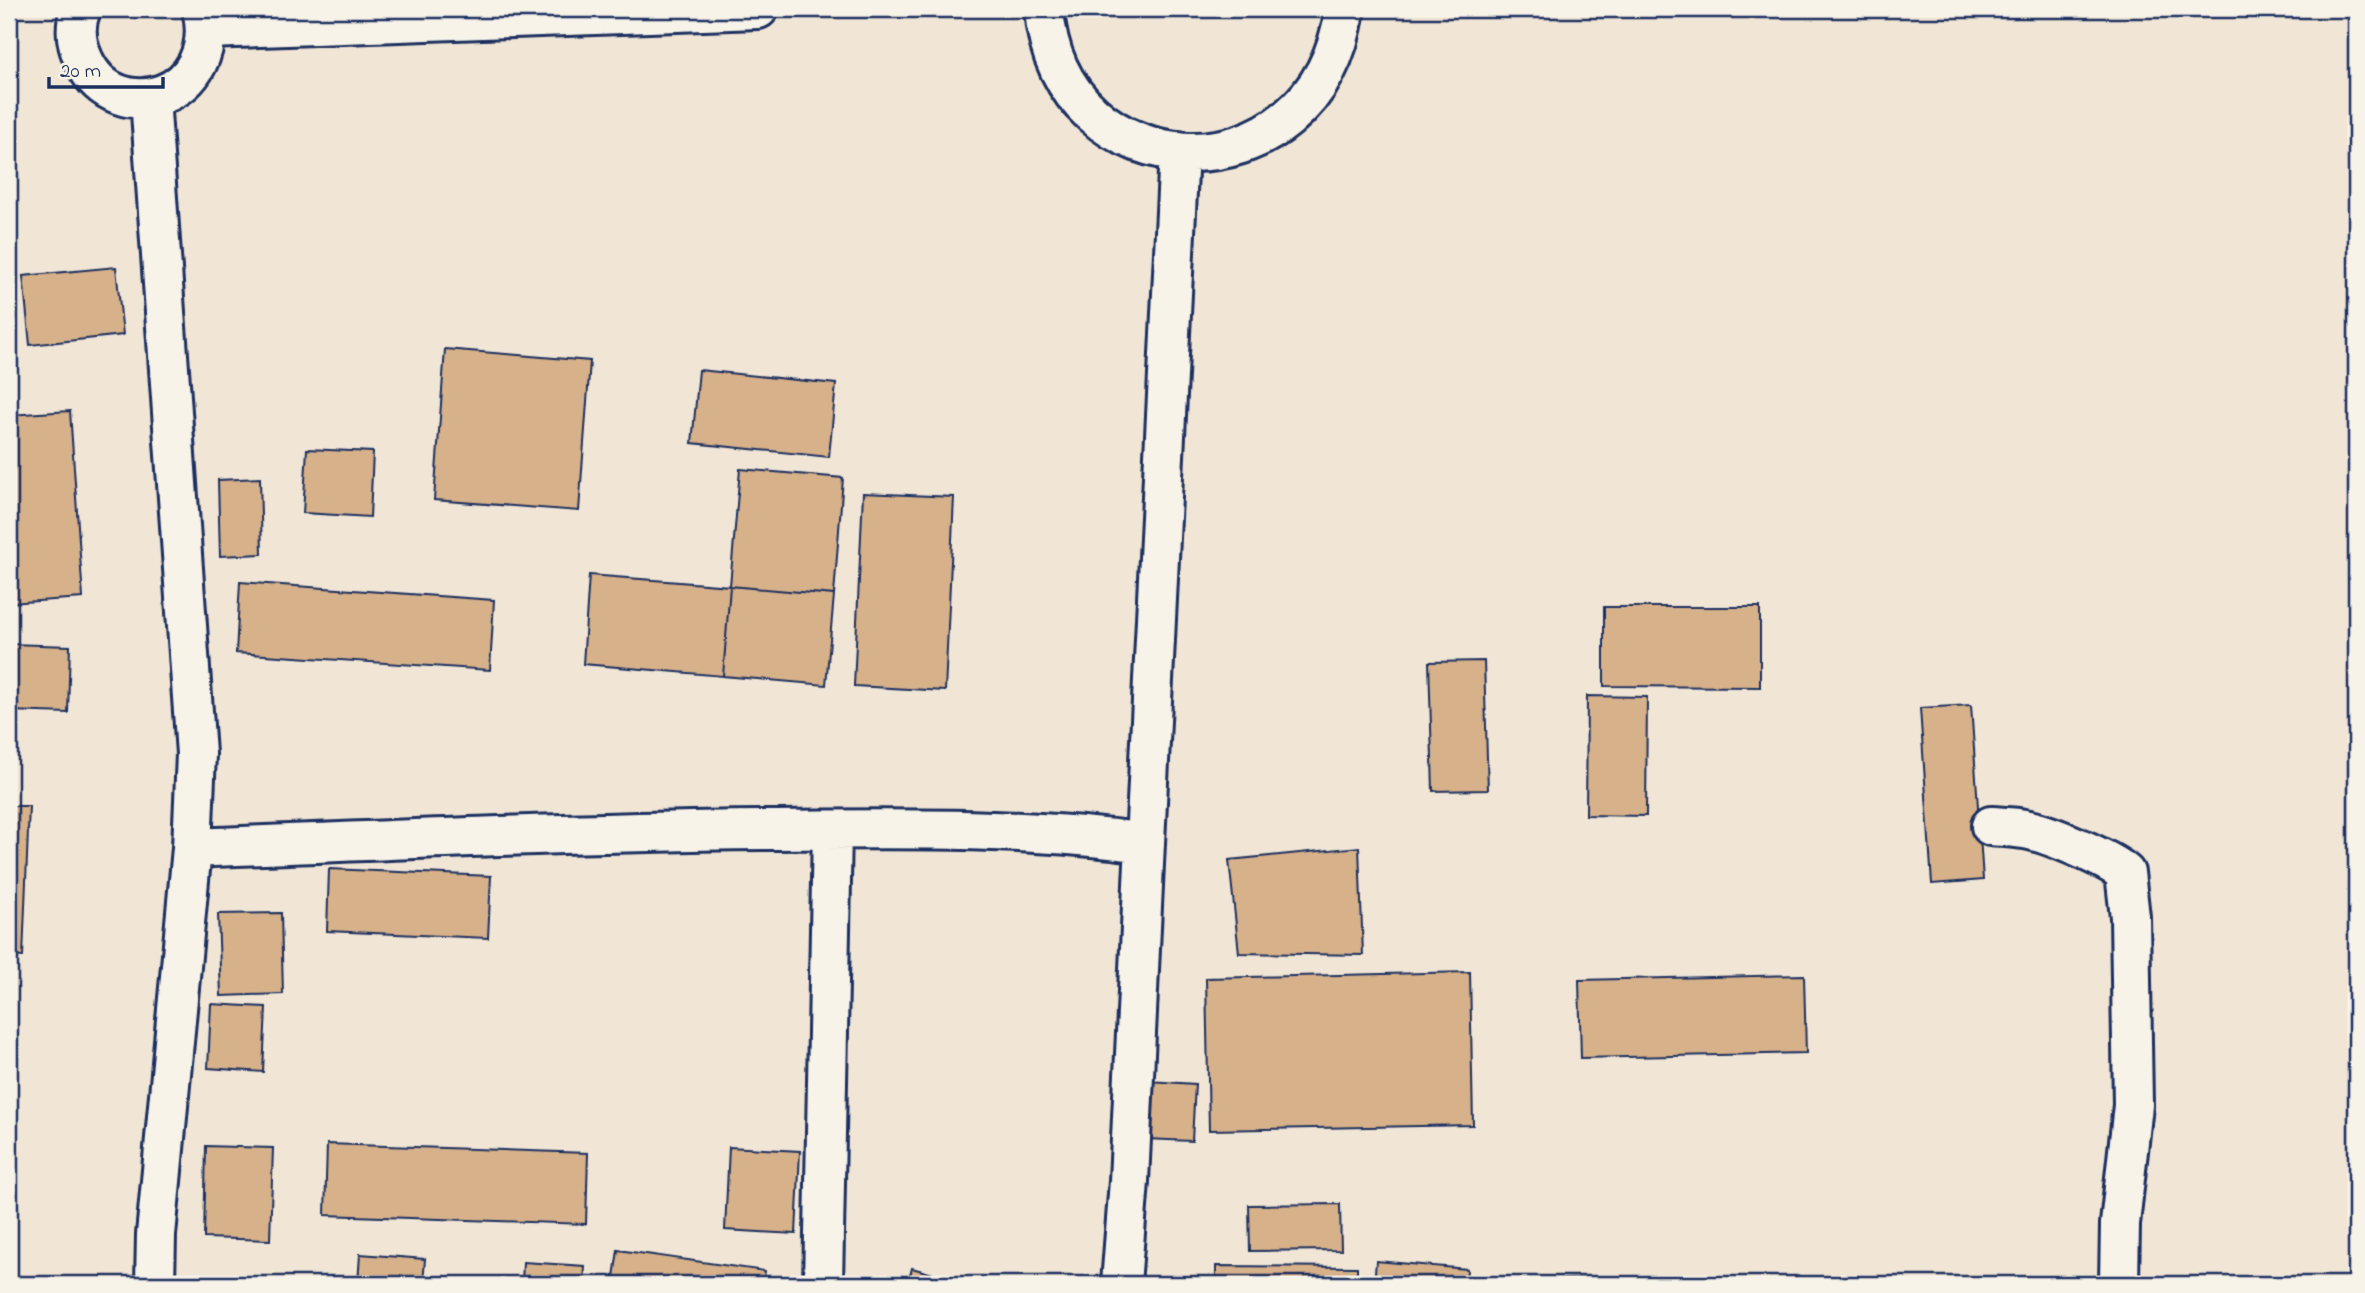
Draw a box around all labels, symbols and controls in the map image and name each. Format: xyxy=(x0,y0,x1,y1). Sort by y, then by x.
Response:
scale bar xyxy=(49,46,163,90)
text: 20 m xyxy=(60,57,101,87)

